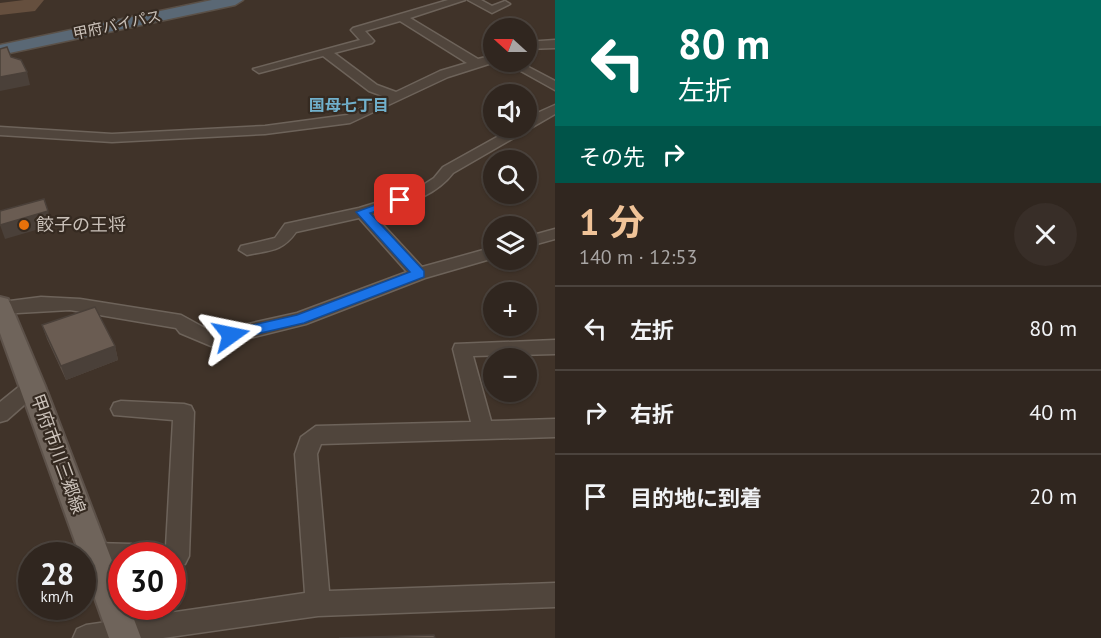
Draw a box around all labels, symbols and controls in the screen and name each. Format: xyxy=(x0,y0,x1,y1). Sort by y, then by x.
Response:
street label: 甲府バイパス xyxy=(71,6,163,43)
text: 80 m xyxy=(678,16,770,71)
north arrow xyxy=(483,18,537,72)
map controls xyxy=(483,18,537,402)
icon: left xyxy=(579,24,657,102)
text: 左折 xyxy=(678,73,732,107)
button: sound xyxy=(483,84,537,138)
district label: 国母七丁目 xyxy=(309,95,389,115)
icon: right xyxy=(657,138,690,171)
text: その先 xyxy=(579,143,645,171)
button: search xyxy=(483,150,537,204)
pin xyxy=(374,174,425,225)
icon: arrive xyxy=(383,183,416,216)
text: 1 分 xyxy=(579,198,645,245)
button: close xyxy=(1014,203,1077,266)
place label: 餃子の王将 xyxy=(36,213,126,236)
button: layers xyxy=(483,216,537,270)
marker: 餃子の王将 xyxy=(17,218,31,232)
text: 140 m · 12:53 xyxy=(579,244,697,270)
button: + xyxy=(483,282,537,336)
position arrow xyxy=(199,303,263,367)
icon: left xyxy=(579,312,612,345)
text: 80 m xyxy=(1029,314,1077,342)
text: 左折 xyxy=(630,316,674,344)
button: − xyxy=(483,348,537,402)
street label: 甲府市川三郷線 xyxy=(26,391,91,517)
icon: right xyxy=(579,396,612,429)
text: 40 m xyxy=(1029,398,1077,426)
text: 右折 xyxy=(630,400,674,428)
icon: arrive xyxy=(579,480,612,513)
text: 20 m xyxy=(1029,482,1077,510)
text: 目的地に到着 xyxy=(630,484,762,512)
speed limit sign: 30 xyxy=(108,542,186,620)
text: 28 xyxy=(40,554,74,593)
text: km/h xyxy=(41,587,73,606)

